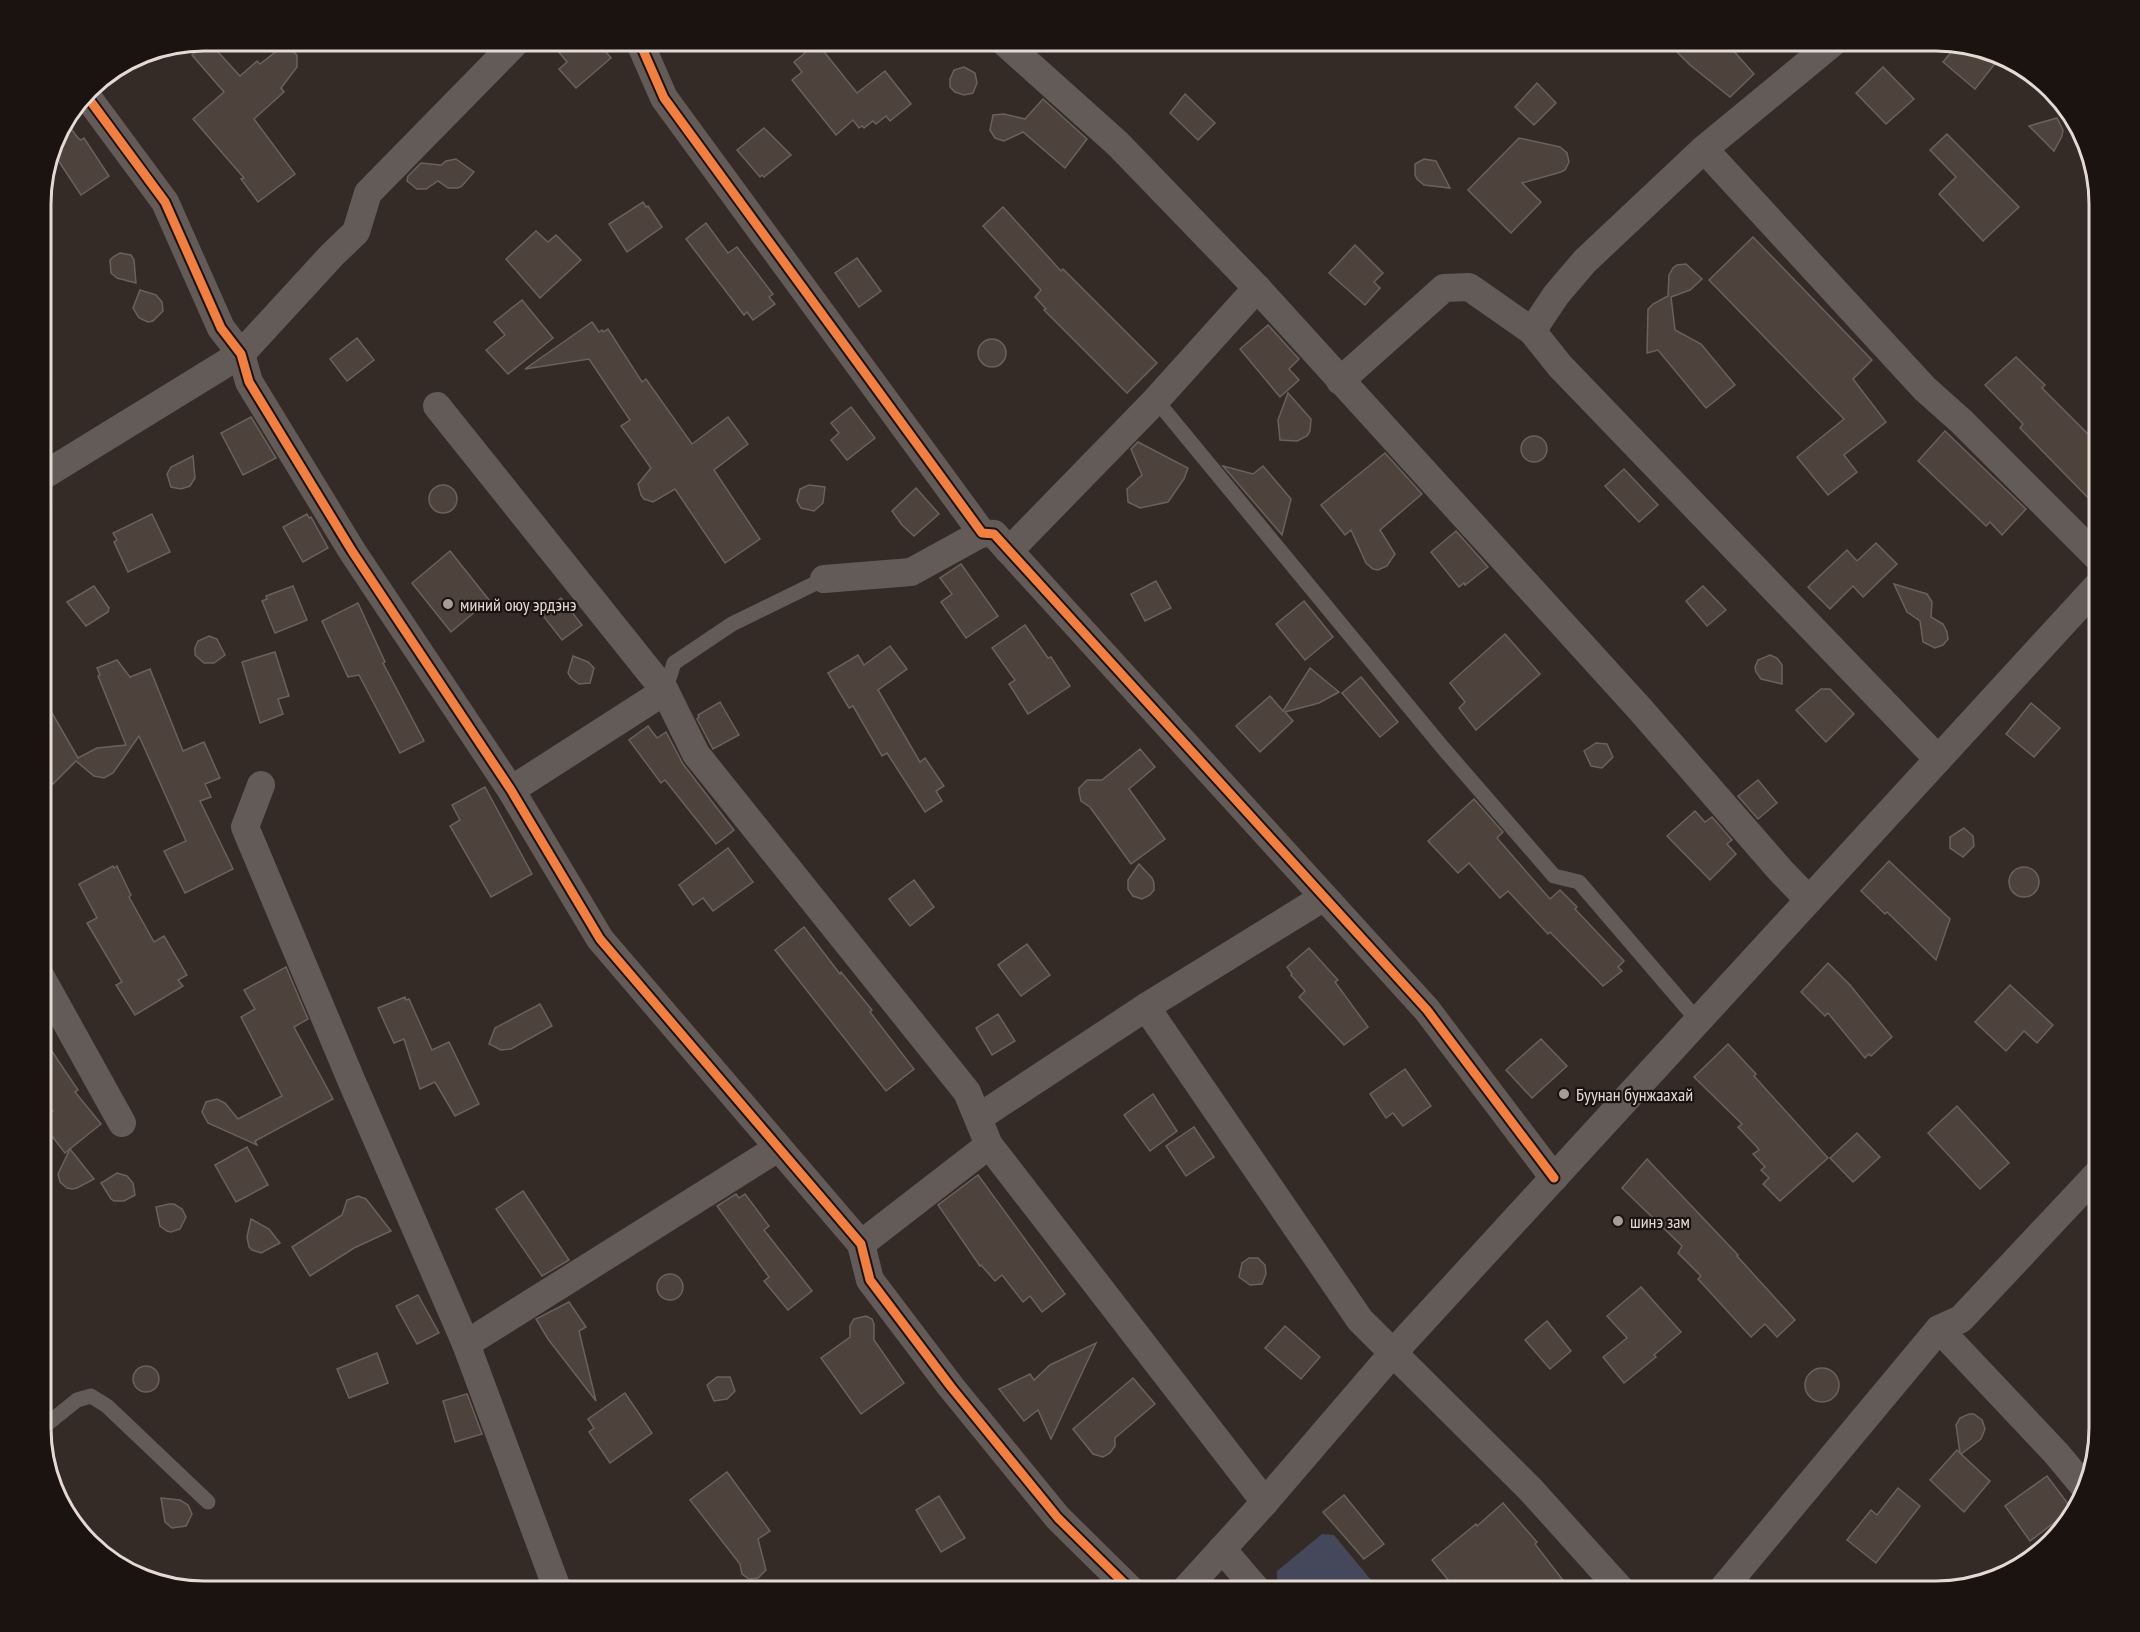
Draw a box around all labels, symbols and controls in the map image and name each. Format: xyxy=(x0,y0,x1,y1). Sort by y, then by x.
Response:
place label: миний оюу эрдэнэ xyxy=(460,593,577,616)
marker: миний оюу эрдэнэ xyxy=(441,597,455,611)
place label: Буунан бунжаахай xyxy=(1576,1083,1693,1106)
marker: Буунан бунжаахай xyxy=(1557,1087,1571,1101)
place label: шинэ зам xyxy=(1630,1210,1690,1233)
marker: шинэ зам xyxy=(1611,1214,1625,1228)

